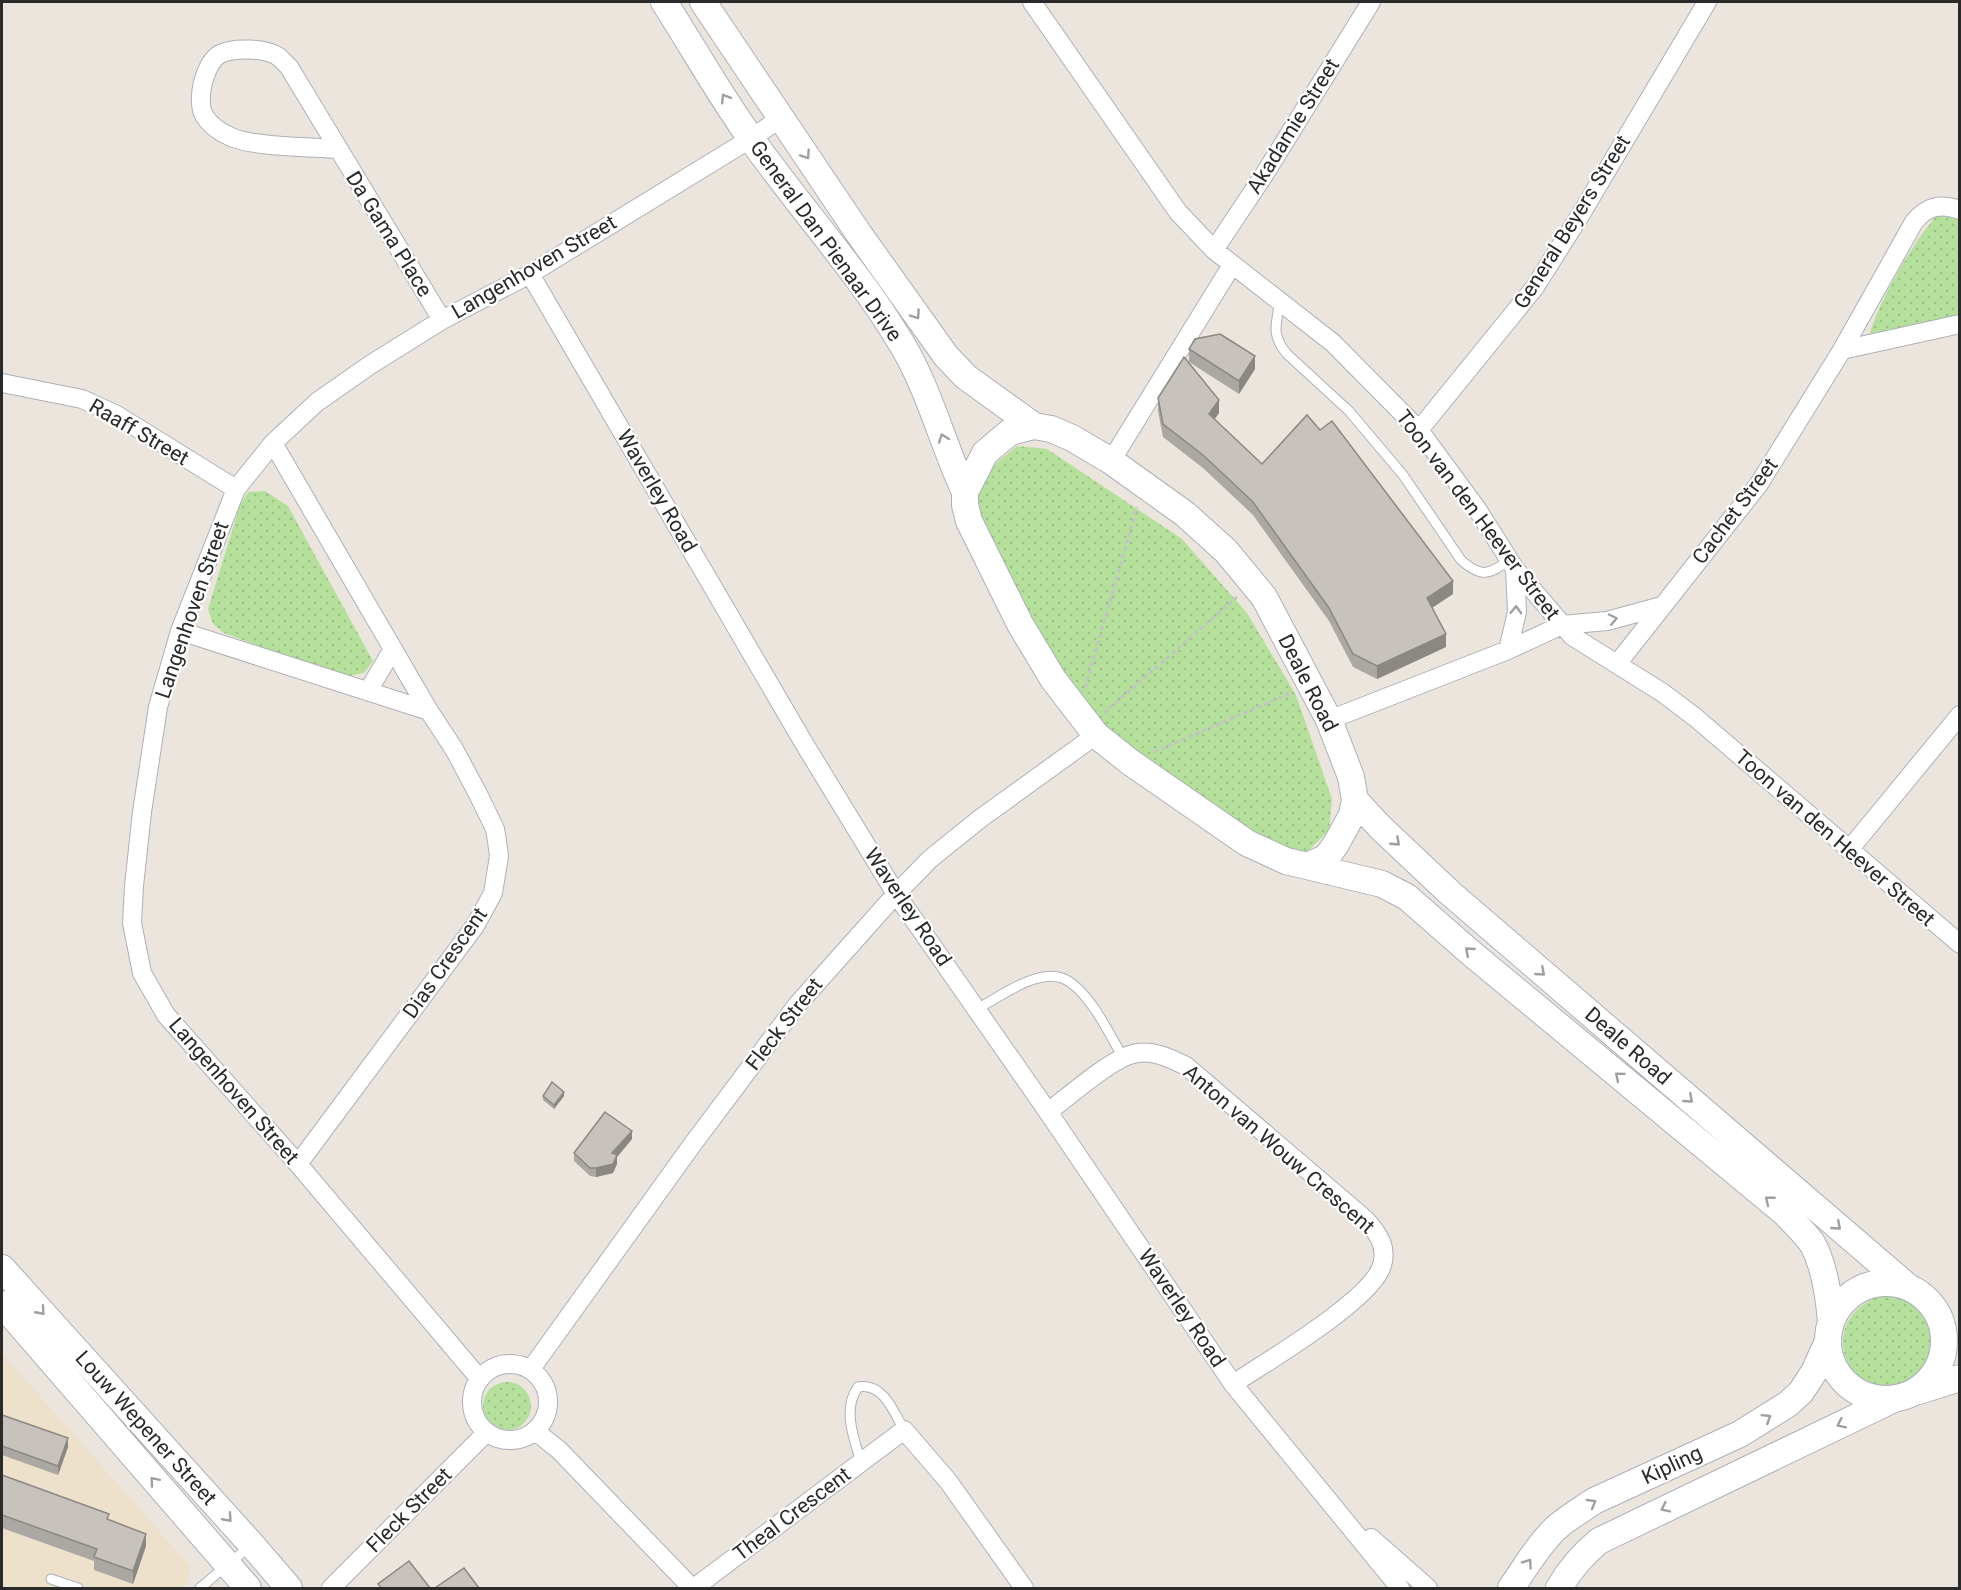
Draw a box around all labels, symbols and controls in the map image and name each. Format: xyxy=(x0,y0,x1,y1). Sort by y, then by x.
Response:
street label: Akadamie Street xyxy=(1242,54,1344,198)
one-way arrow xyxy=(721,94,733,104)
street label: General Beyers Street xyxy=(1509,131,1635,313)
street label: General Dan Pienaar Drive xyxy=(745,136,907,346)
one-way arrow xyxy=(799,148,810,159)
street label: Da Gama Place xyxy=(341,167,437,301)
street label: Langenhoven Street xyxy=(448,210,620,324)
one-way arrow xyxy=(909,309,920,320)
street label: Raaff Street xyxy=(85,394,193,470)
street label: Toon van den Heever Street xyxy=(1391,405,1565,625)
street label: Waverley Road xyxy=(612,426,702,556)
one-way arrow xyxy=(937,433,950,444)
street label: Cachet Street xyxy=(1687,453,1783,569)
street label: Langenhoven Street xyxy=(150,518,234,702)
one-way arrow xyxy=(1510,606,1523,615)
one-way arrow xyxy=(1607,613,1617,626)
street label: Deale Road xyxy=(1273,630,1343,736)
street label: Toon van den Heever Street xyxy=(1730,745,1940,931)
one-way arrow xyxy=(1389,835,1399,846)
street label: Waverley Road xyxy=(860,843,956,971)
street label: Dias Crescent xyxy=(398,903,492,1023)
one-way arrow xyxy=(1465,947,1476,958)
one-way arrow xyxy=(1534,965,1545,976)
street label: Fleck Street xyxy=(741,973,827,1075)
street label: Deale Road xyxy=(1580,1002,1676,1090)
street label: Langenhoven Street xyxy=(164,1013,304,1169)
street label: Anton van Wouw Crescent xyxy=(1179,1060,1379,1239)
one-way arrow xyxy=(1615,1072,1626,1083)
one-way arrow xyxy=(1682,1092,1693,1103)
one-way arrow xyxy=(1765,1197,1776,1208)
one-way arrow xyxy=(1830,1219,1841,1230)
street label: Waverley Road xyxy=(1134,1244,1230,1372)
one-way arrow xyxy=(34,1305,45,1315)
street label: Louw Wepener Street xyxy=(71,1346,221,1510)
one-way arrow xyxy=(1761,1413,1771,1425)
one-way arrow xyxy=(1837,1417,1847,1428)
street label: Kipling xyxy=(1638,1441,1706,1489)
street label: Theal Crescent xyxy=(729,1462,855,1566)
street label: Fleck Street xyxy=(362,1463,456,1557)
one-way arrow xyxy=(150,1477,161,1488)
one-way arrow xyxy=(1586,1499,1596,1510)
one-way arrow xyxy=(1661,1501,1672,1513)
one-way arrow xyxy=(221,1511,232,1522)
one-way arrow xyxy=(1521,1559,1532,1570)

